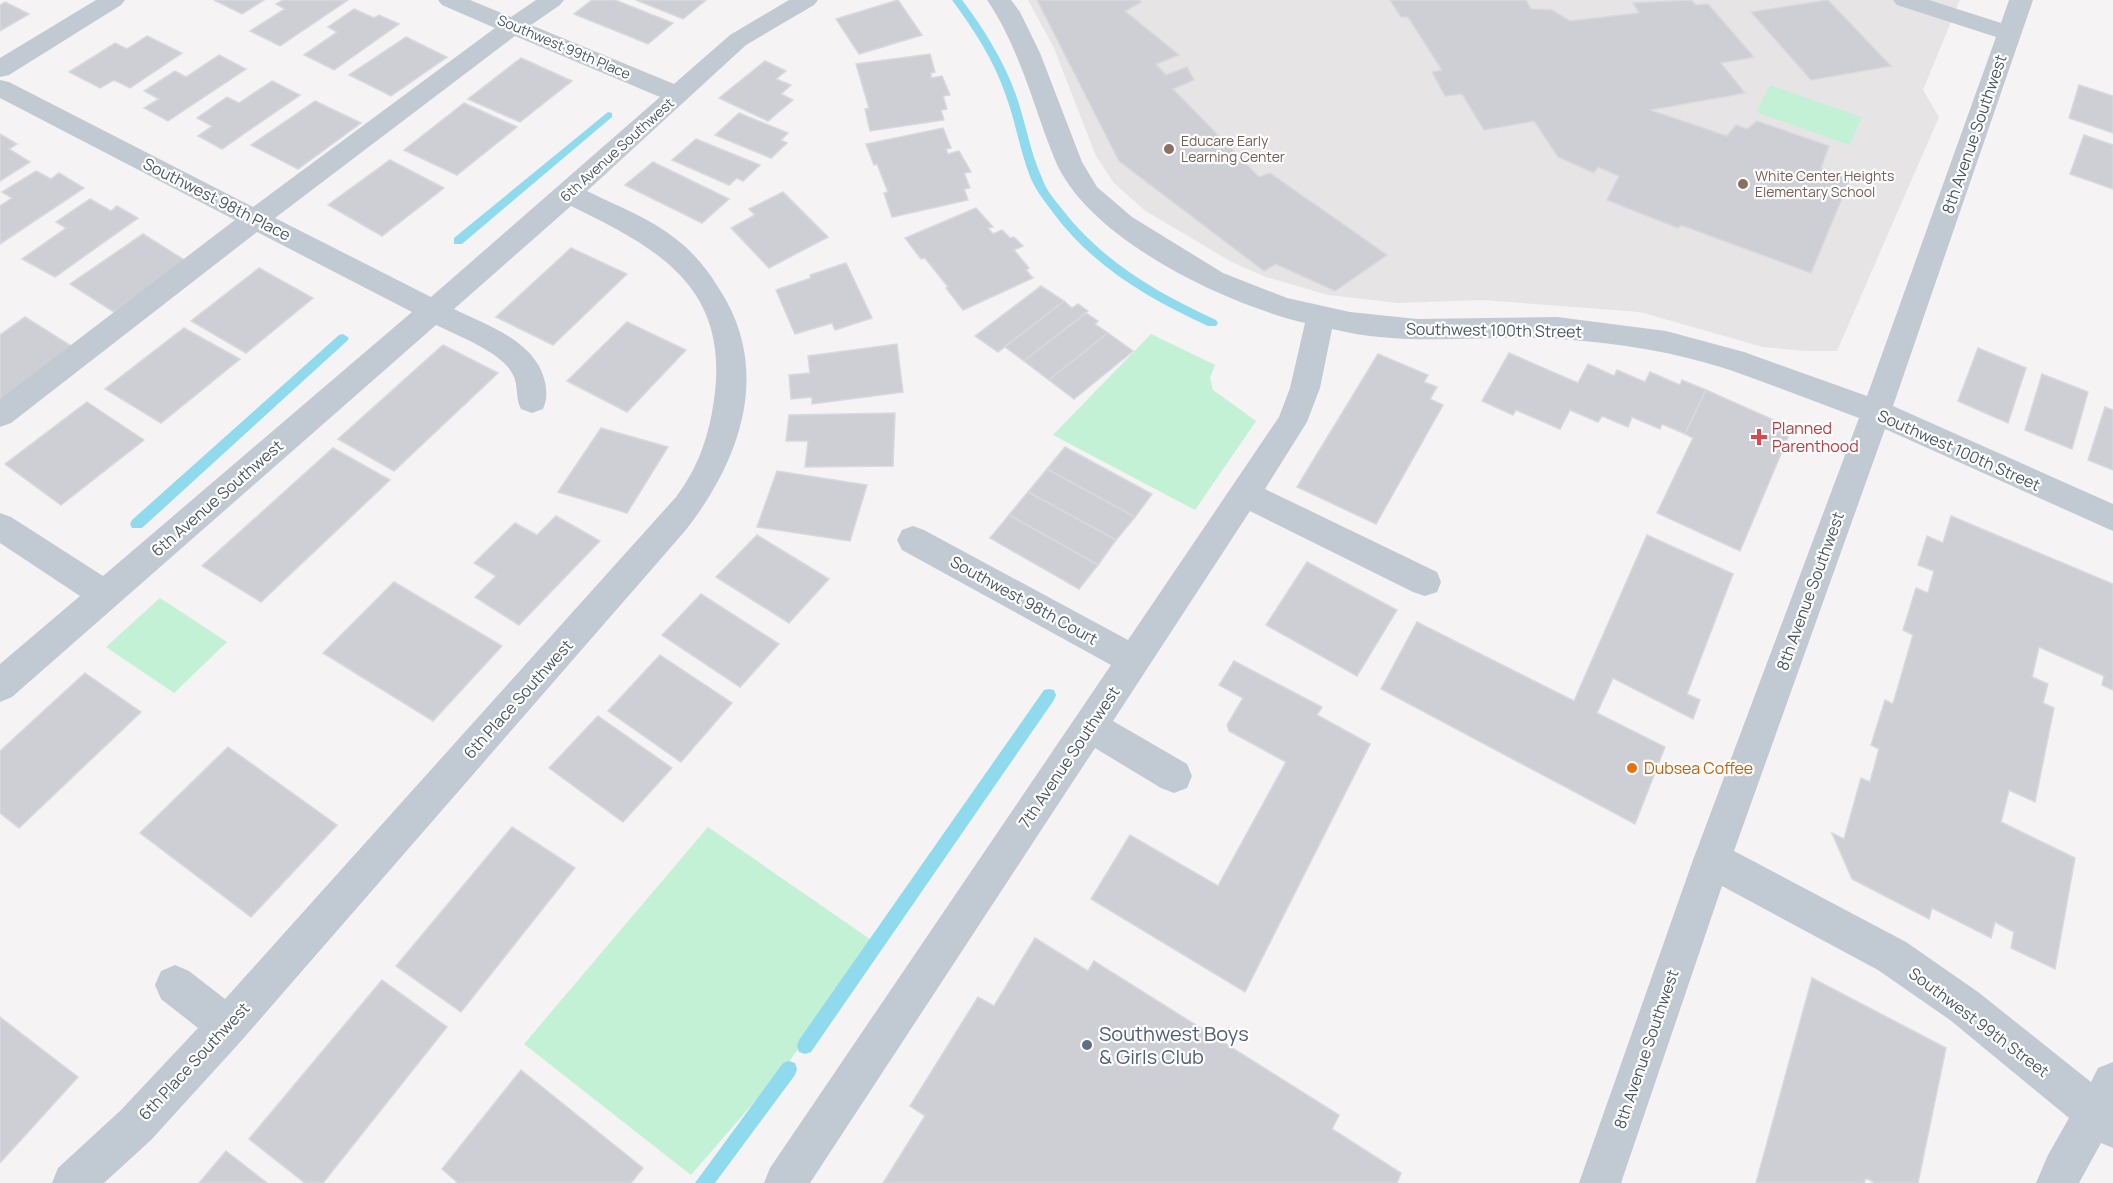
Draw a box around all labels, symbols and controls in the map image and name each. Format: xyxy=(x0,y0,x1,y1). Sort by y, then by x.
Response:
street label: Southwest 99th Place xyxy=(495,10,634,83)
street label: 8th Avenue Southwest xyxy=(1936,51,2012,217)
street label: 6th Avenue Southwest xyxy=(556,93,678,206)
place label: Educare Early Learning Center xyxy=(1181,131,1285,166)
marker: Educare Early Learning Center xyxy=(1162,142,1176,156)
street label: Southwest 98th Place xyxy=(140,152,294,246)
place label: White Center Heights Elementary School xyxy=(1755,166,1894,201)
marker: White Center Heights Elementary School xyxy=(1736,177,1750,191)
street label: Southwest 100th Street xyxy=(1406,317,1582,343)
street label: Southwest 100th Street xyxy=(1874,404,2044,496)
place label: Planned Parenthood xyxy=(1772,417,1859,457)
marker: Planned Parenthood xyxy=(1750,428,1768,446)
street label: 6th Avenue Southwest xyxy=(146,435,288,561)
street label: 8th Avenue Southwest xyxy=(1771,509,1849,673)
street label: Southwest 98th Court xyxy=(947,550,1101,650)
street label: 6th Place Southwest xyxy=(459,635,577,763)
street label: 7th Avenue Southwest xyxy=(1013,682,1125,832)
place label: Dubsea Coffee xyxy=(1644,757,1753,779)
marker: Dubsea Coffee xyxy=(1625,761,1639,775)
street label: Southwest 99th Street xyxy=(1904,962,2054,1082)
street label: 8th Avenue Southwest xyxy=(1608,966,1684,1132)
street label: 6th Place Southwest xyxy=(134,997,254,1125)
place label: Southwest Boys & Girls Club xyxy=(1099,1020,1249,1070)
marker: Southwest Boys & Girls Club xyxy=(1080,1038,1094,1052)

